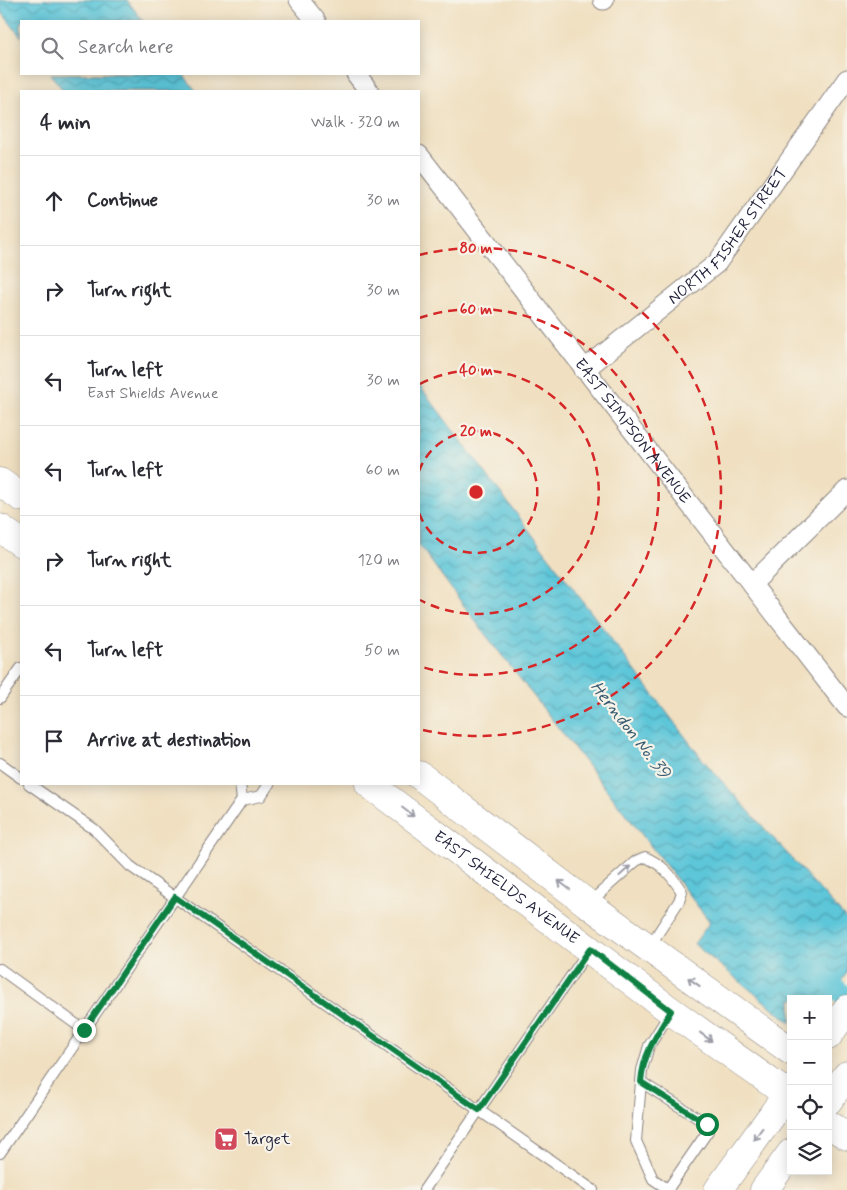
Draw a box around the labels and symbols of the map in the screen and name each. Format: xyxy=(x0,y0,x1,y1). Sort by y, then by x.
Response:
street label: NORTH FISHER STREET xyxy=(663,163,792,309)
text: 80 m xyxy=(459,239,493,259)
text: 60 m xyxy=(460,300,492,320)
street label: EAST SIMPSON AVENUE xyxy=(570,354,696,508)
text: 40 m xyxy=(459,361,493,381)
text: 20 m xyxy=(460,422,492,442)
centre of rings xyxy=(467,483,485,501)
water label: Herndon No. 39 xyxy=(584,676,676,785)
one-way arrow xyxy=(401,807,414,818)
street label: EAST SHIELDS AVENUE xyxy=(429,826,584,949)
one-way arrow xyxy=(618,865,631,877)
one-way arrow xyxy=(557,880,571,890)
one-way arrow xyxy=(687,977,701,987)
route end xyxy=(73,1019,96,1042)
one-way arrow xyxy=(699,1031,712,1042)
route start xyxy=(696,1113,719,1136)
supermarket icon: Target xyxy=(213,1126,239,1152)
one-way arrow xyxy=(753,1127,763,1141)
place label: Target xyxy=(244,1129,291,1151)

